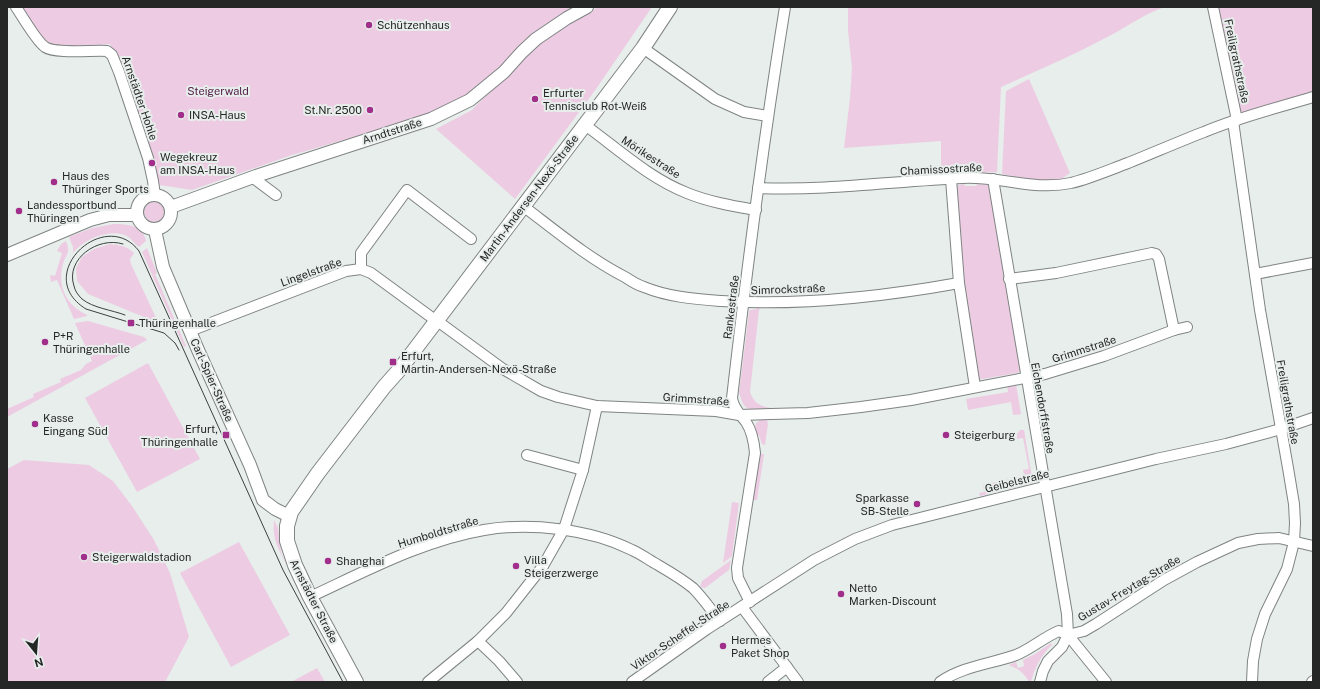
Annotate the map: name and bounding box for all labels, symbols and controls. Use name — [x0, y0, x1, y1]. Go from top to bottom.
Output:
street label: Freiligrathstraße — [1222, 18, 1252, 104]
place label: Schützenhaus — [377, 19, 450, 31]
marker: Schützenhaus — [364, 20, 374, 30]
street label: Arnstädter Hohle — [120, 54, 160, 142]
park label: Steigerwald — [187, 85, 249, 97]
place label: Erfurter Tennisclub Rot-Weiß — [543, 87, 647, 112]
marker: Erfurter Tennisclub Rot-Weiß — [530, 94, 540, 104]
place label: St.Nr. 2500 — [304, 104, 362, 116]
marker: St.Nr. 2500 — [365, 105, 375, 115]
place label: INSA-Haus — [189, 109, 246, 121]
marker: INSA-Haus — [176, 110, 186, 120]
street label: Arndtstraße — [361, 116, 423, 146]
street label: Martin-Andersen-Nexö-Straße — [477, 132, 581, 264]
street label: Mörikestraße — [619, 134, 683, 180]
place label: Wegekreuz am INSA-Haus — [160, 151, 235, 176]
marker: Wegekreuz am INSA-Haus — [147, 158, 157, 168]
street label: Chamissostraße — [900, 161, 982, 177]
place label: Haus des Thüringer Sports — [62, 170, 149, 195]
marker: Haus des Thüringer Sports — [49, 177, 59, 187]
place label: Landessportbund Thüringen — [27, 199, 117, 224]
marker: Landessportbund Thüringen — [14, 206, 24, 216]
street label: Lingelstraße — [279, 255, 343, 289]
street label: Rankestraße — [721, 274, 741, 340]
street label: Simrockstraße — [750, 282, 826, 296]
place label: Thüringenhalle — [139, 317, 216, 329]
marker: Thüringenhalle — [126, 318, 136, 328]
place label: P+R Thüringenhalle — [53, 330, 130, 355]
street label: Grimmstraße — [1050, 333, 1118, 365]
marker: P+R Thüringenhalle — [40, 337, 50, 347]
street label: Carl-Spier-Straße — [188, 337, 236, 423]
place label: Erfurt, Martin-Andersen-Nexö-Straße — [401, 350, 556, 375]
marker: Erfurt, Martin-Andersen-Nexö-Straße — [388, 357, 398, 367]
street label: Freiligrathstraße — [1275, 359, 1301, 445]
street label: Eichendorffstraße — [1029, 361, 1057, 455]
street label: Grimmstraße — [662, 391, 730, 407]
place label: Kasse Eingang Süd — [43, 412, 108, 437]
marker: Kasse Eingang Süd — [30, 419, 40, 429]
place label: Erfurt, Thüringenhalle — [141, 423, 218, 448]
place label: Steigerburg — [954, 429, 1016, 441]
marker: Erfurt, Thüringenhalle — [221, 430, 231, 440]
marker: Steigerburg — [941, 430, 951, 440]
street label: Geibelstraße — [984, 467, 1050, 495]
place label: Sparkasse SB-Stelle — [855, 492, 909, 517]
marker: Sparkasse SB-Stelle — [912, 499, 922, 509]
street label: Humboldtstraße — [396, 514, 480, 550]
place label: Steigerwaldstadion — [92, 551, 191, 563]
marker: Steigerwaldstadion — [79, 552, 89, 562]
street label: Gustav-Freytag-Straße — [1076, 553, 1182, 623]
place label: Villa Steigerzwerge — [524, 554, 598, 579]
place label: Shanghai — [336, 555, 384, 567]
marker: Shanghai — [323, 556, 333, 566]
street label: Arnstädter Straße — [288, 557, 340, 645]
marker: Villa Steigerzwerge — [511, 561, 521, 571]
place label: Netto Marken-Discount — [849, 582, 937, 607]
marker: Netto Marken-Discount — [836, 589, 846, 599]
street label: Viktor-Scheffel-Straße — [629, 598, 731, 672]
north arrow — [16, 633, 56, 673]
place label: Hermes Paket Shop — [731, 634, 790, 659]
marker: Hermes Paket Shop — [718, 641, 728, 651]
text: N — [33, 656, 45, 670]

